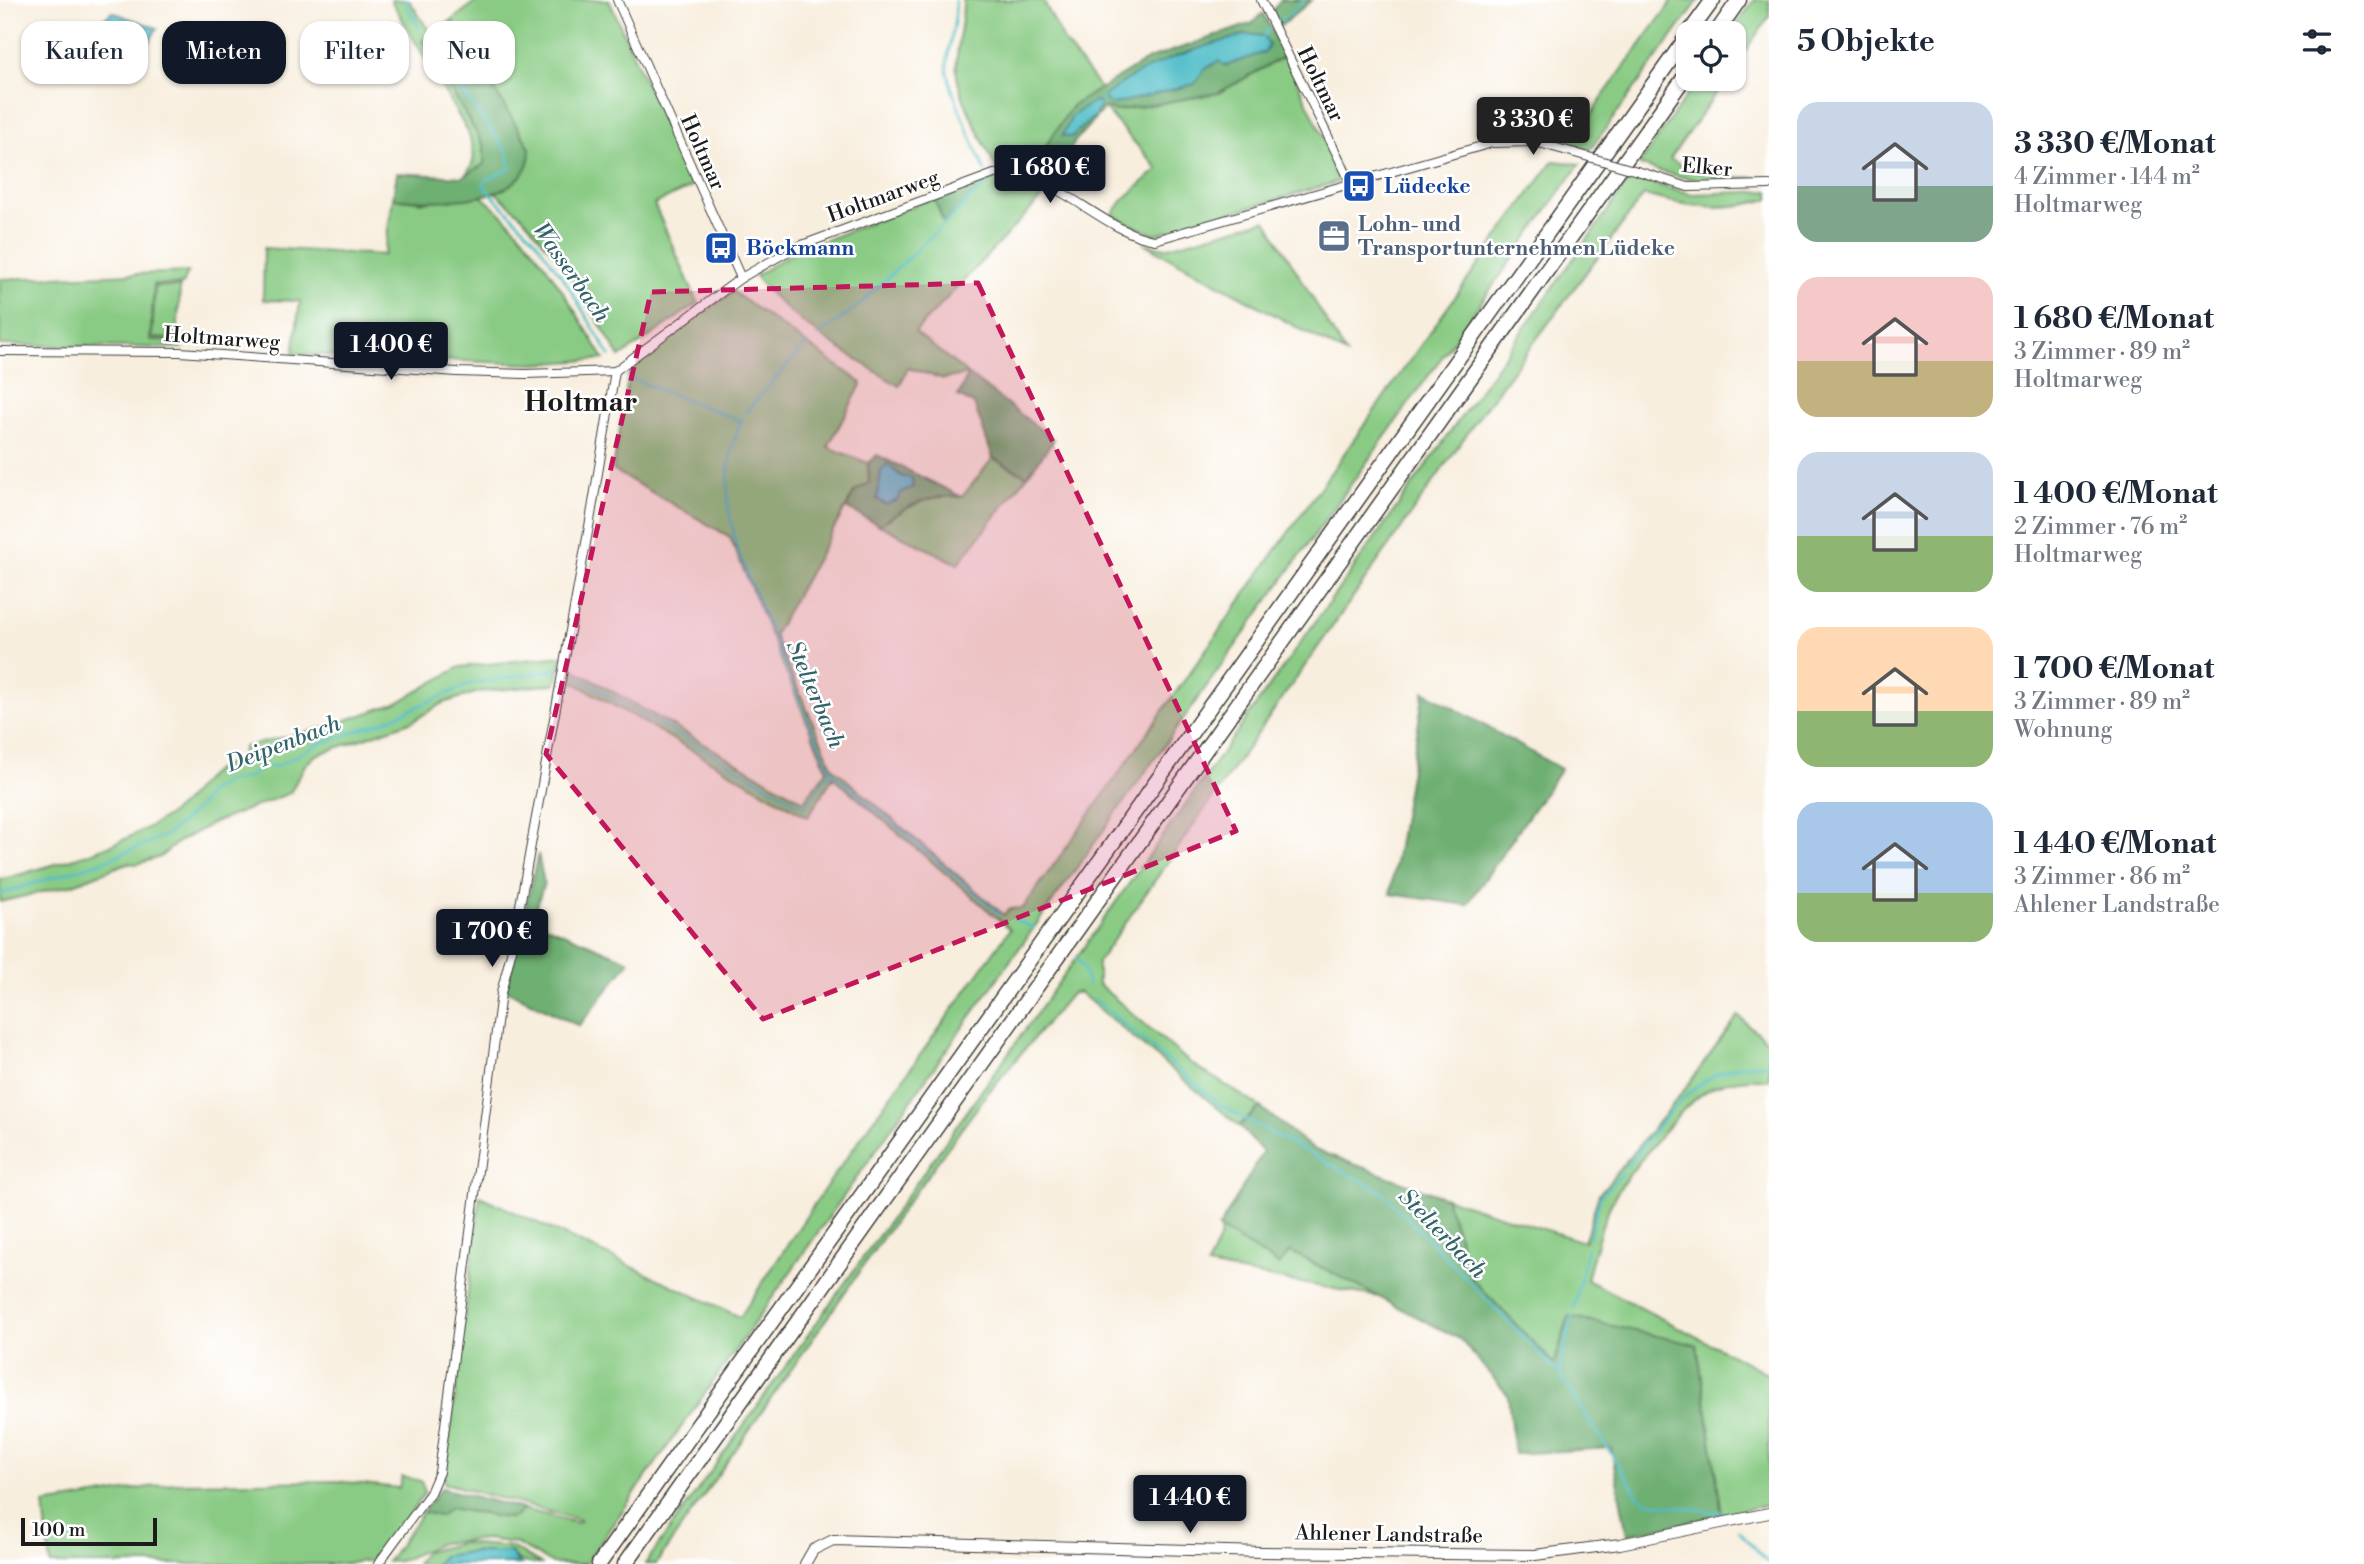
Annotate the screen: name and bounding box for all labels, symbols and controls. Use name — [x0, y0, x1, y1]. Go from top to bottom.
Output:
chip: Kaufen — [21, 21, 148, 84]
chip: Mieten — [162, 21, 286, 84]
chip: Filter — [300, 21, 409, 84]
chip: Neu — [423, 21, 515, 84]
map controls — [1676, 21, 1746, 91]
button: locate — [1676, 21, 1746, 91]
text: 5 Objekte — [1797, 23, 1935, 61]
icon: filters — [2298, 23, 2336, 61]
street label: Holtmar — [1291, 43, 1349, 126]
pin: 3 330 € — [1468, 97, 1598, 157]
text: 3 330 € — [1493, 106, 1573, 134]
street label: Holtmar — [674, 110, 730, 194]
text: 3 330 €/Monat — [2014, 125, 2216, 163]
icon: home — [1853, 130, 1937, 214]
pin: 1 680 € — [985, 146, 1115, 205]
street label: Elker — [1680, 153, 1734, 183]
text: 1 680 € — [1010, 154, 1090, 182]
text: 4 Zimmer · 144 m² — [2014, 163, 2200, 191]
street label: Holtmarweg — [824, 165, 943, 229]
bus stop icon: Lüdecke — [1340, 167, 1378, 205]
place label: Lüdecke — [1384, 174, 1471, 200]
text: Holtmarweg — [2014, 191, 2142, 219]
place label: Lohn- und Transportunternehmen Lüdeke — [1358, 212, 1675, 262]
water label: Wasserbach — [527, 217, 616, 328]
office icon: Lohn- und Transportunternehmen Lüdeke — [1315, 217, 1353, 255]
bus stop icon: Böckmann — [702, 229, 740, 267]
place label: Böckmann — [746, 236, 854, 262]
text: 1 680 €/Monat — [2014, 300, 2214, 338]
icon: home — [1853, 305, 1937, 389]
street label: Holtmarweg — [163, 322, 281, 356]
pin: 1 400 € — [326, 322, 456, 382]
text: 1 400 € — [350, 331, 432, 359]
text: 3 Zimmer · 89 m² — [2014, 338, 2190, 366]
text: Holtmarweg — [2014, 366, 2142, 394]
district label: Holtmar — [524, 385, 638, 420]
text: 1 400 €/Monat — [2014, 475, 2218, 513]
icon: home — [1853, 480, 1937, 564]
text: 2 Zimmer · 76 m² — [2014, 513, 2187, 541]
text: Holtmarweg — [2014, 541, 2142, 569]
water label: Stelterbach — [780, 636, 850, 753]
text: 1 700 €/Monat — [2014, 650, 2214, 688]
icon: home — [1853, 655, 1937, 739]
text: 3 Zimmer · 89 m² — [2014, 688, 2190, 716]
water label: Deipenbach — [221, 709, 345, 779]
text: Wohnung — [2014, 716, 2112, 744]
text: 1 440 €/Monat — [2014, 825, 2216, 863]
icon: home — [1853, 830, 1937, 914]
text: 3 Zimmer · 86 m² — [2014, 863, 2190, 891]
text: Ahlener Landstraße — [2014, 891, 2220, 919]
pin: 1 700 € — [427, 909, 557, 969]
text: 1 700 € — [452, 918, 532, 946]
water label: Stelterbach — [1392, 1183, 1492, 1285]
pin: 1 440 € — [1125, 1476, 1255, 1535]
text: 1 440 € — [1149, 1484, 1231, 1512]
scale bar — [21, 1515, 158, 1547]
text: 100 m — [32, 1518, 85, 1542]
street label: Ahlener Landstraße — [1294, 1520, 1483, 1550]

